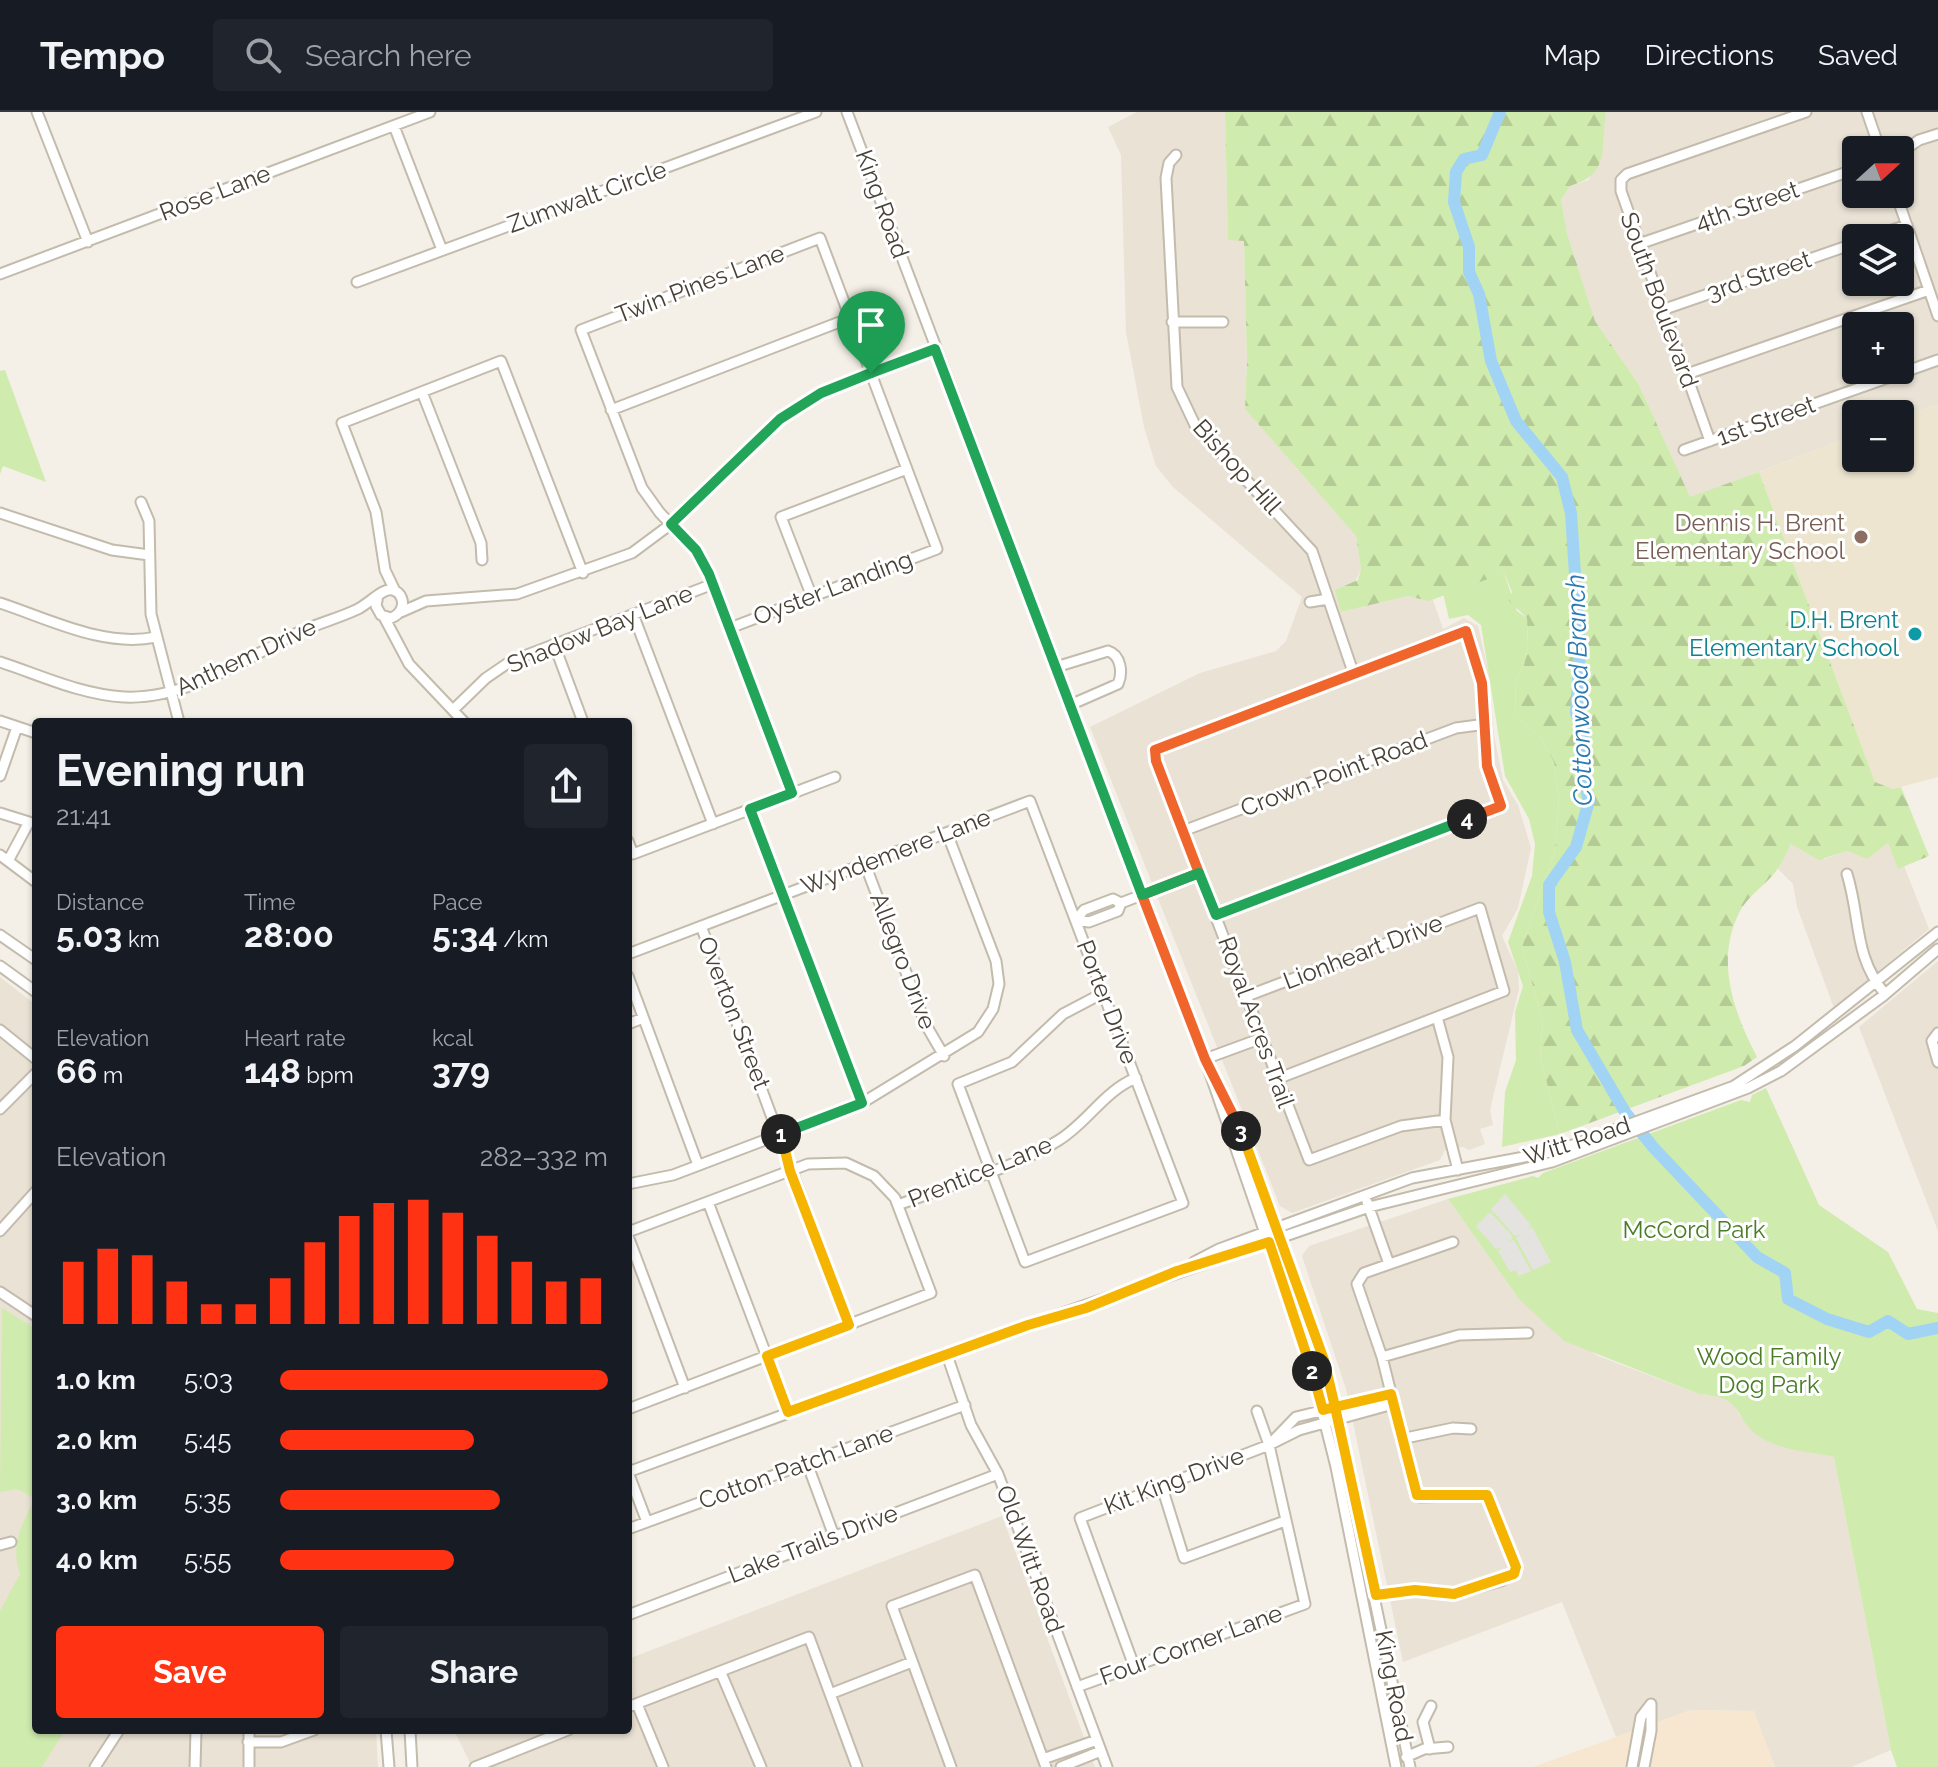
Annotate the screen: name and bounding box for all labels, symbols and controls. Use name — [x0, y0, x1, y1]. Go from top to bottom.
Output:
search box — [213, 19, 773, 91]
text: Tempo — [40, 33, 165, 78]
icon: search — [241, 33, 285, 77]
text: Search here — [305, 38, 472, 73]
text: Map — [1544, 39, 1601, 72]
text: Directions — [1645, 39, 1774, 72]
text: Saved — [1818, 39, 1898, 72]
north arrow — [1842, 136, 1914, 208]
map controls — [1842, 136, 1914, 472]
street label: King Road — [849, 146, 915, 262]
street label: Zumwalt Circle — [503, 154, 670, 239]
street label: Rose Lane — [155, 158, 274, 227]
street label: 4th Street — [1691, 174, 1803, 237]
street label: South Boulevard — [1614, 208, 1705, 392]
button: layers — [1842, 224, 1914, 296]
street label: Twin Pines Lane — [611, 238, 788, 329]
street label: 3rd Street — [1703, 244, 1815, 307]
pin — [837, 291, 905, 373]
icon: arrive — [849, 303, 893, 347]
button: + — [1842, 312, 1914, 384]
street label: 1st Street — [1713, 389, 1819, 452]
button: − — [1842, 400, 1914, 472]
street label: Bishop Hill — [1187, 413, 1288, 521]
place label: Dennis H. Brent Elementary School — [1635, 508, 1845, 565]
marker: Dennis H. Brent Elementary School — [1852, 528, 1870, 546]
street label: Oyster Landing — [749, 544, 917, 631]
water label: Cottonwood Branch — [1560, 573, 1598, 807]
street label: Shadow Bay Lane — [503, 578, 697, 679]
place label: D.H. Brent Elementary School — [1689, 605, 1899, 662]
street label: Anthem Drive — [171, 611, 321, 702]
marker: D.H. Brent Elementary School — [1906, 625, 1924, 643]
street label: Crown Point Road — [1236, 725, 1431, 823]
button: share — [524, 744, 608, 828]
text: Evening run — [56, 745, 305, 796]
pin: 4 — [1447, 799, 1487, 839]
text: 21:41 — [56, 801, 111, 831]
street label: Wyndemere Lane — [797, 802, 995, 901]
text: 4 — [1461, 806, 1473, 832]
street label: Allegro Drive — [864, 888, 943, 1033]
text: Distance — [56, 889, 144, 915]
text: Time — [244, 889, 295, 915]
text: Pace — [432, 889, 482, 915]
street label: Lionheart Drive — [1279, 908, 1447, 995]
text: 5.03 — [56, 915, 122, 955]
text: 28:00 — [244, 915, 334, 955]
text: 5:34 — [432, 915, 498, 955]
text: km — [122, 926, 160, 952]
text: /km — [498, 926, 548, 952]
street label: Overton Street — [692, 932, 777, 1093]
street label: Royal Acres Trail — [1212, 932, 1301, 1112]
street label: Porter Drive — [1071, 936, 1144, 1068]
text: Elevation — [56, 1025, 149, 1051]
text: Heart rate — [244, 1025, 345, 1051]
text: kcal — [432, 1025, 473, 1051]
text: 66 — [56, 1051, 97, 1091]
text: 148 — [244, 1051, 301, 1091]
text: 379 — [432, 1051, 490, 1091]
text: m — [97, 1062, 123, 1088]
text: bpm — [301, 1062, 354, 1088]
street label: Witt Road — [1520, 1110, 1634, 1171]
pin: 3 — [1221, 1111, 1261, 1151]
pin: 1 — [761, 1114, 801, 1154]
text: 3 — [1235, 1118, 1247, 1144]
text: 1 — [776, 1121, 786, 1147]
street label: Prentice Lane — [904, 1130, 1056, 1214]
text: Elevation — [56, 1142, 166, 1172]
text: 282–332 m — [480, 1142, 608, 1172]
park label: McCord Park — [1623, 1215, 1766, 1244]
park label: Wood Family Dog Park — [1696, 1342, 1842, 1399]
pin: 2 — [1292, 1351, 1332, 1391]
text: 2 — [1306, 1358, 1318, 1384]
text: 1.0 km — [56, 1365, 136, 1395]
text: 5:03 — [184, 1365, 233, 1395]
street label: Cotton Patch Lane — [695, 1418, 897, 1515]
text: 2.0 km — [56, 1425, 137, 1455]
text: 5:45 — [184, 1425, 231, 1455]
street label: Kit King Drive — [1100, 1441, 1248, 1521]
street label: Old Witt Road — [990, 1481, 1071, 1637]
text: 3.0 km — [56, 1485, 137, 1515]
text: 5:35 — [184, 1485, 231, 1515]
street label: Lake Trails Drive — [724, 1498, 902, 1589]
text: 4.0 km — [56, 1545, 138, 1575]
text: 5:55 — [184, 1545, 231, 1575]
street label: Four Corner Lane — [1096, 1598, 1286, 1691]
button: Save — [56, 1626, 324, 1718]
button: Share — [340, 1626, 608, 1718]
street label: King Road — [1369, 1628, 1420, 1744]

